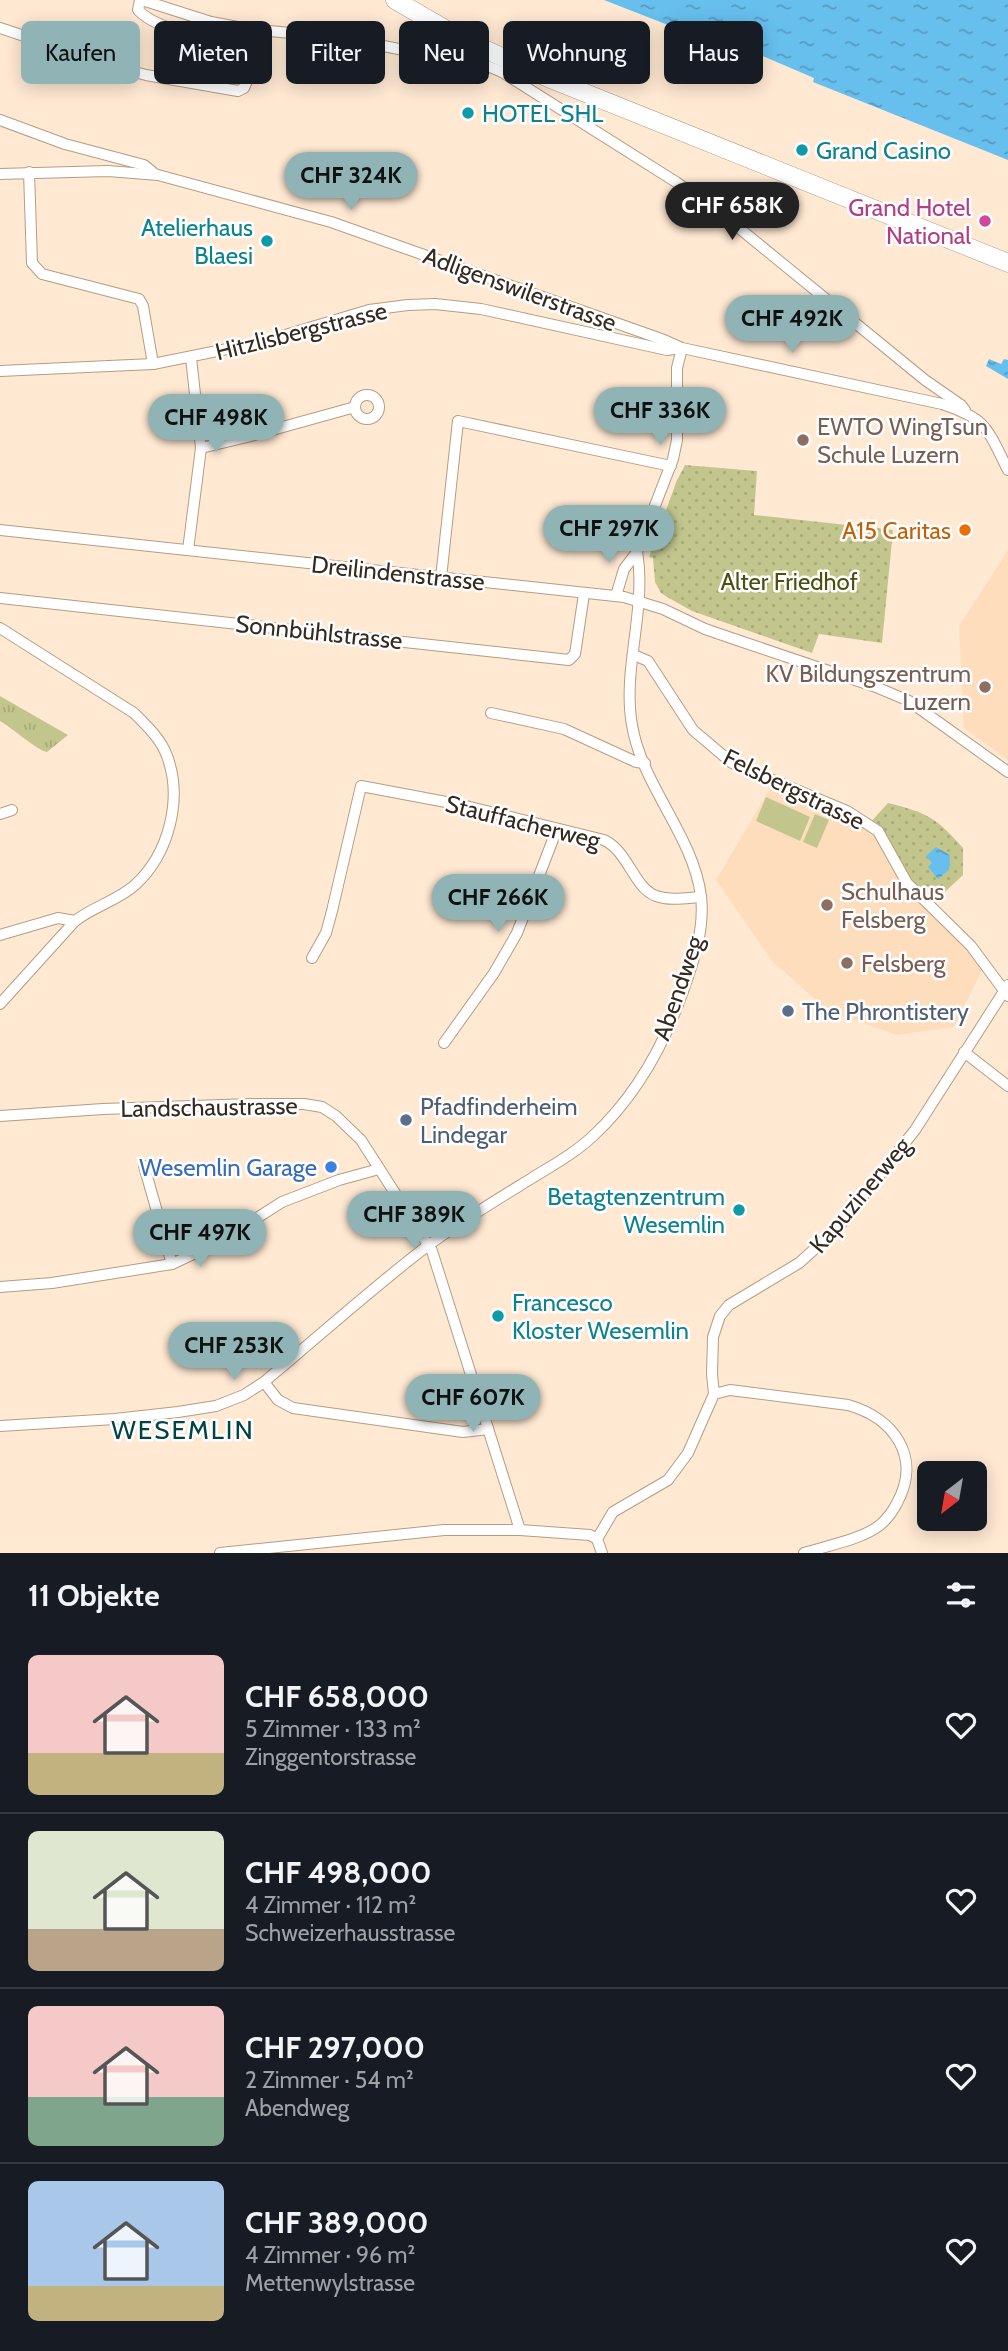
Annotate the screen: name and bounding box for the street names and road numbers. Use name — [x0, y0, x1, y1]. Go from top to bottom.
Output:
street label: Adligenswilerstrasse — [420, 241, 620, 337]
street label: Hitzlisbergstrasse — [212, 296, 390, 366]
street label: Dreilindenstrasse — [310, 549, 486, 597]
street label: Sonnbühlstrasse — [234, 609, 404, 655]
street label: Felsbergstrasse — [719, 742, 869, 836]
street label: Stauffacherweg — [443, 789, 604, 855]
street label: Abendweg — [647, 931, 710, 1044]
street label: Landschaustrasse — [120, 1091, 298, 1123]
street label: Kapuzinerweg — [803, 1130, 917, 1259]

